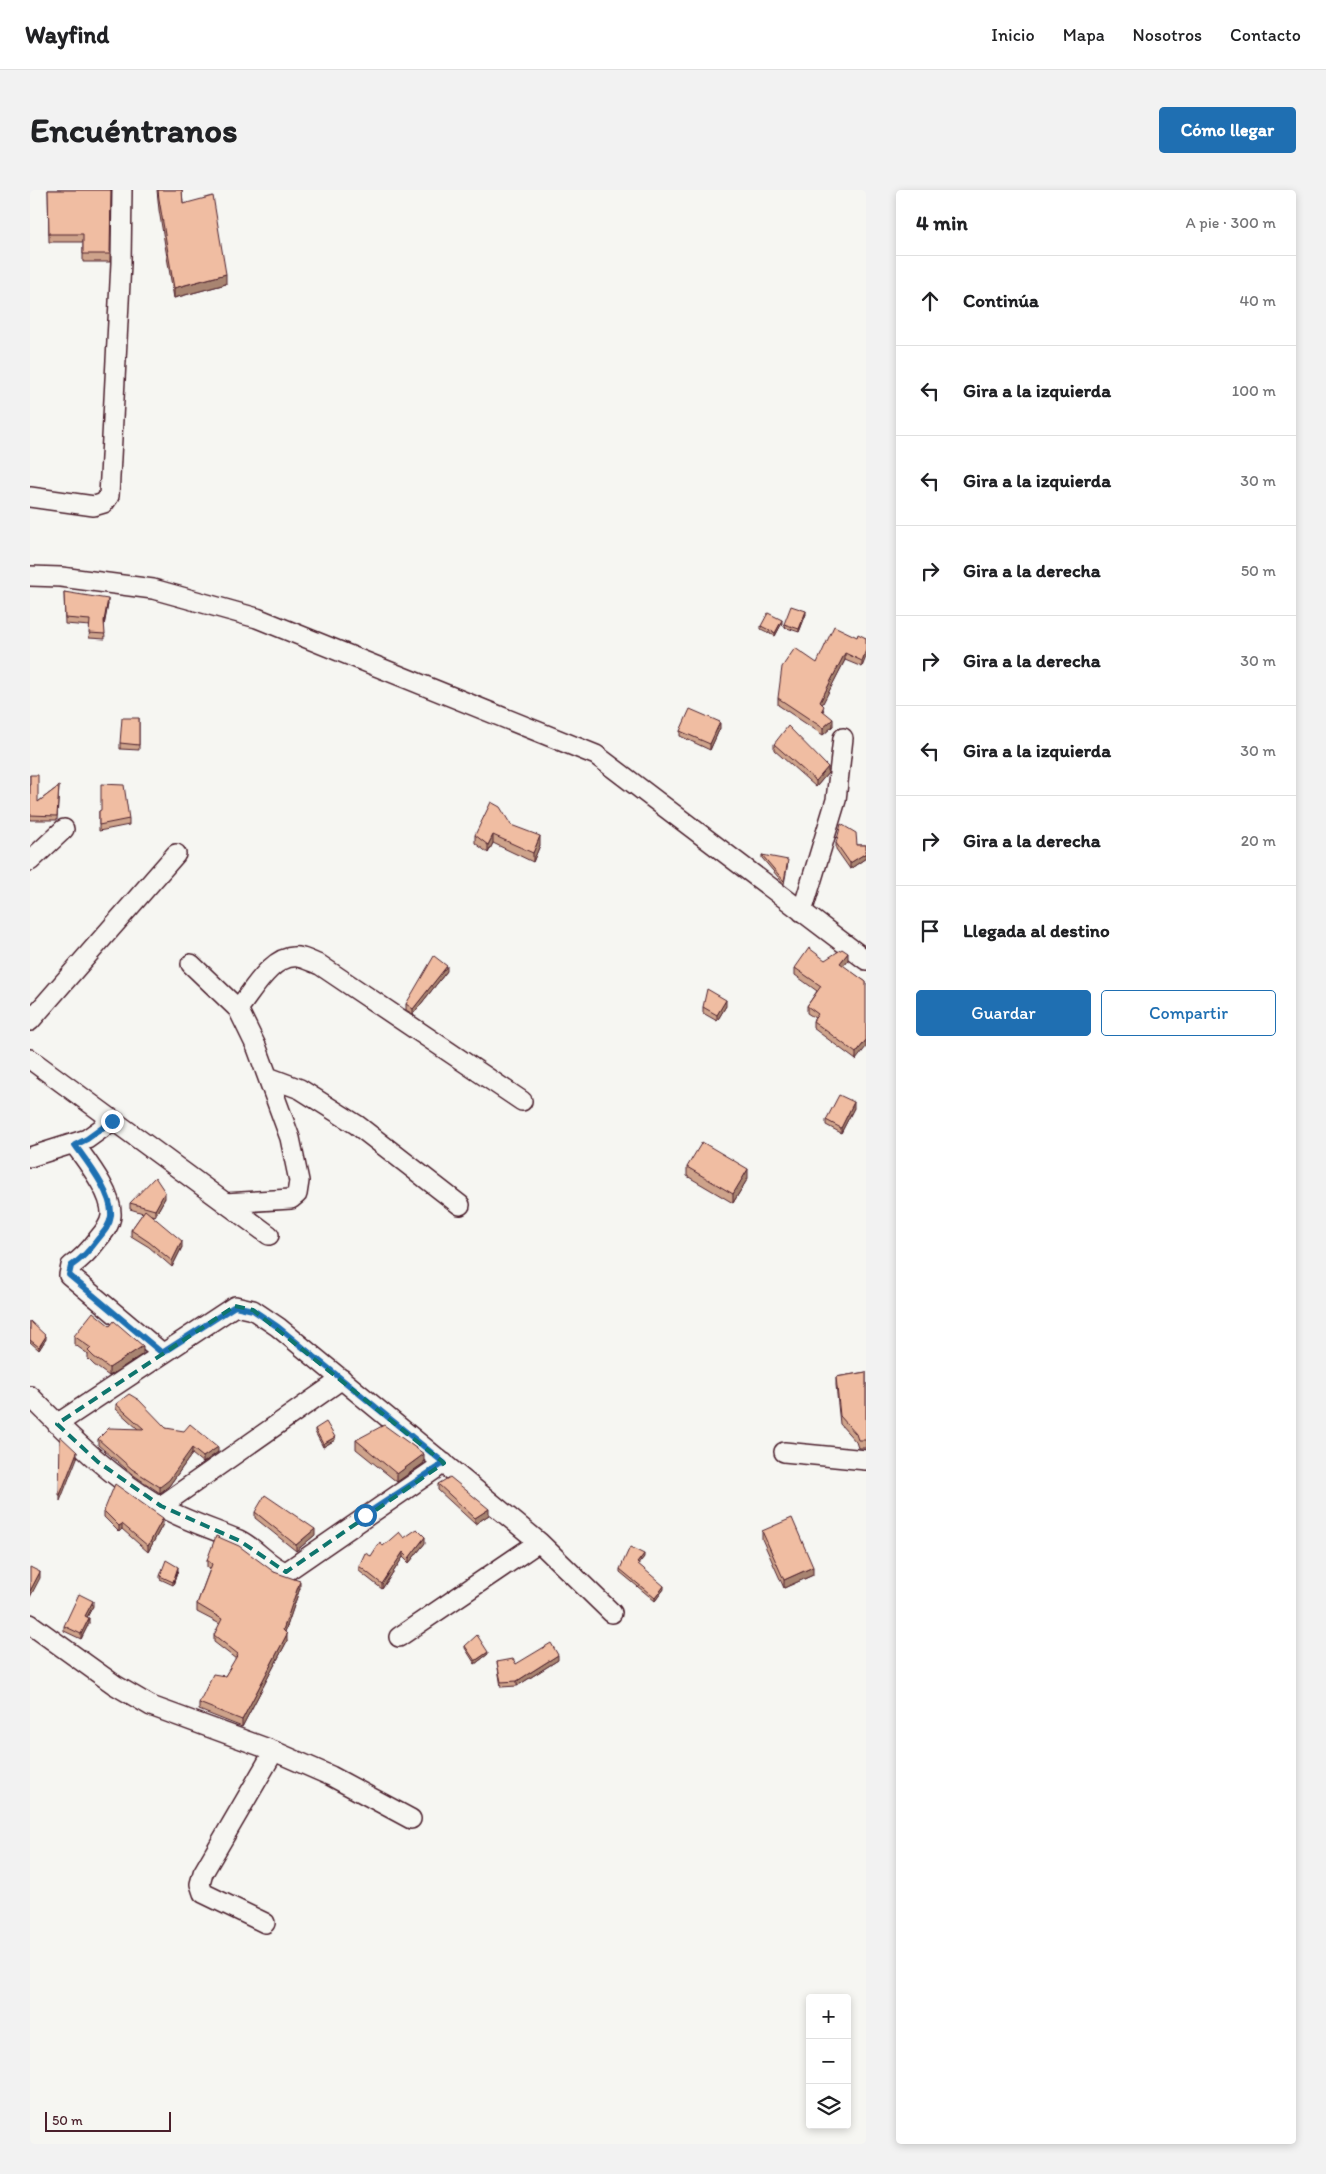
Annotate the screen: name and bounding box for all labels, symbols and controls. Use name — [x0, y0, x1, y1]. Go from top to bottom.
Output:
text: Wayfind — [25, 20, 109, 49]
text: Inicio — [991, 24, 1035, 46]
text: Mapa — [1063, 24, 1105, 46]
text: Nosotros — [1133, 24, 1202, 46]
text: Contacto — [1230, 24, 1301, 46]
button: Cómo llegar — [1159, 107, 1296, 153]
text: Encuéntranos — [30, 109, 238, 151]
text: 4 min — [916, 210, 968, 235]
text: A pie · 300 m — [1185, 213, 1276, 232]
icon: ahead — [916, 287, 944, 315]
text: Continúa — [963, 289, 1039, 312]
text: 40 m — [1239, 291, 1276, 310]
icon: left — [916, 377, 944, 405]
text: Gira a la izquierda — [963, 379, 1111, 402]
text: 100 m — [1232, 381, 1276, 400]
icon: left — [916, 467, 944, 495]
text: Gira a la izquierda — [963, 469, 1111, 492]
text: 30 m — [1240, 471, 1276, 490]
icon: right — [916, 557, 944, 585]
text: Gira a la derecha — [963, 559, 1101, 582]
text: 50 m — [1241, 561, 1276, 580]
icon: right — [916, 647, 944, 675]
text: Gira a la derecha — [963, 649, 1101, 672]
text: 30 m — [1240, 651, 1276, 670]
icon: left — [916, 737, 944, 765]
text: Gira a la izquierda — [963, 739, 1111, 762]
text: 30 m — [1240, 741, 1276, 760]
icon: right — [916, 827, 944, 855]
text: Gira a la derecha — [963, 829, 1101, 852]
text: 20 m — [1241, 831, 1276, 850]
icon: arrive — [916, 917, 944, 945]
text: Llegada al destino — [963, 919, 1110, 942]
button: Guardar — [916, 990, 1091, 1036]
button: Compartir — [1101, 990, 1276, 1036]
route end — [101, 1110, 124, 1133]
route start — [354, 1504, 377, 1527]
map controls — [806, 1994, 851, 2129]
button: + — [806, 1994, 851, 2039]
button: − — [806, 2039, 851, 2084]
button: layers — [806, 2084, 851, 2129]
scale bar — [45, 2109, 171, 2132]
text: 50 m — [52, 2112, 83, 2129]

